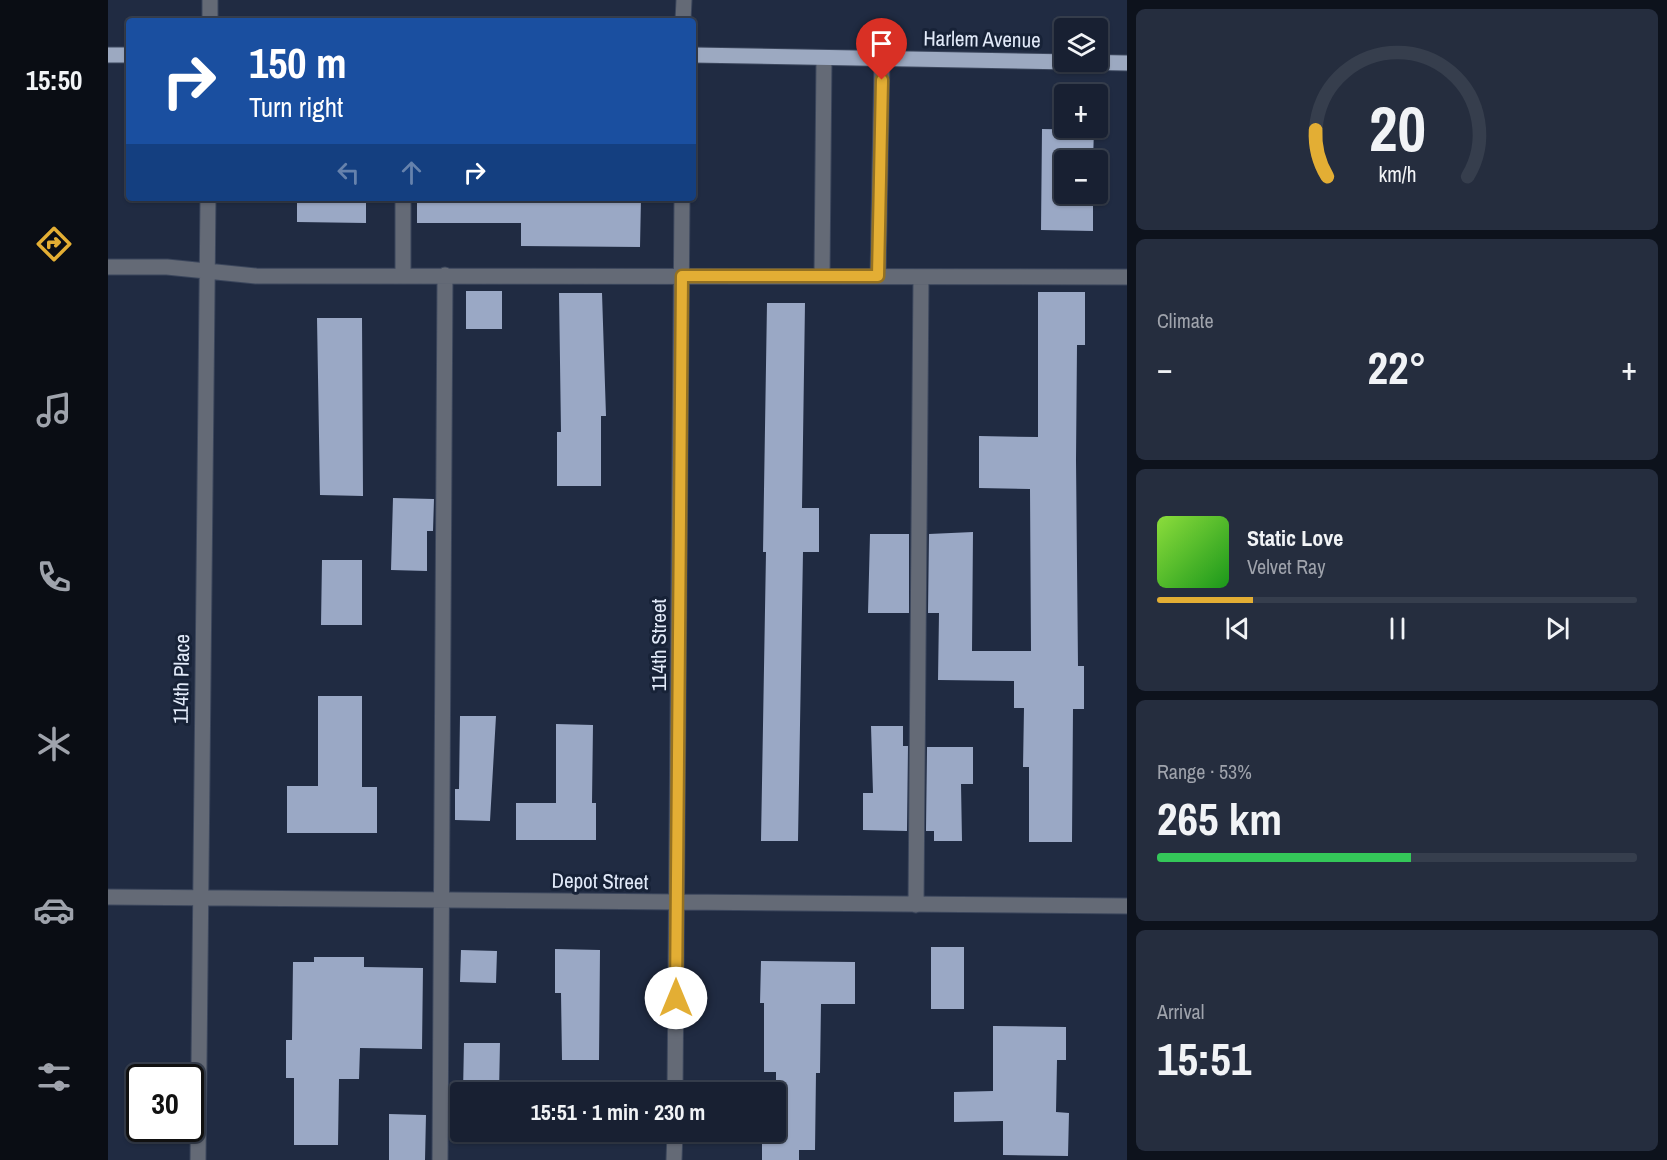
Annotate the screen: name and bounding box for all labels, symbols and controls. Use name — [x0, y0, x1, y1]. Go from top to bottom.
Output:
pin — [856, 18, 907, 80]
map controls — [1054, 18, 1108, 204]
button: layers — [1054, 18, 1108, 72]
street label: Harlem Avenue — [923, 23, 1041, 55]
icon: arrive — [865, 27, 898, 60]
text: 150 m — [249, 35, 347, 91]
icon: right — [150, 42, 228, 120]
text: 15:50 — [26, 62, 82, 98]
button: + — [1054, 84, 1108, 138]
text: 20 — [1369, 86, 1425, 170]
text: Turn right — [249, 89, 343, 125]
button: − — [1054, 150, 1108, 204]
icon: left — [332, 156, 365, 189]
icon: ahead — [395, 156, 428, 189]
icon: right — [458, 156, 491, 189]
text: km/h — [1378, 160, 1416, 189]
icon: directions — [33, 223, 75, 265]
text: Climate — [1157, 307, 1214, 334]
text: 22° — [1367, 337, 1427, 398]
text: − — [1157, 346, 1173, 390]
text: + — [1621, 346, 1637, 390]
icon: music — [33, 389, 75, 431]
text: Static Love — [1247, 523, 1343, 553]
text: Velvet Ray — [1247, 553, 1325, 580]
icon: phone — [33, 556, 75, 598]
street label: 114th Street — [644, 599, 673, 691]
icon: previous — [1221, 612, 1254, 645]
icon: pause — [1381, 612, 1414, 645]
icon: next — [1541, 612, 1574, 645]
street label: 114th Place — [166, 634, 196, 724]
icon: climate — [33, 723, 75, 765]
text: Range · 53% — [1157, 758, 1252, 785]
text: 265 km — [1157, 788, 1282, 849]
street label: Depot Street — [551, 866, 649, 896]
icon: car — [33, 889, 75, 931]
position arrow — [644, 966, 708, 1030]
text: Arrival — [1157, 998, 1204, 1025]
text: 15:51 — [1157, 1028, 1251, 1089]
icon: filters — [33, 1056, 75, 1098]
speed limit sign: 30 — [126, 1064, 204, 1142]
text: 15:51 · 1 min · 230 m — [531, 1097, 705, 1127]

